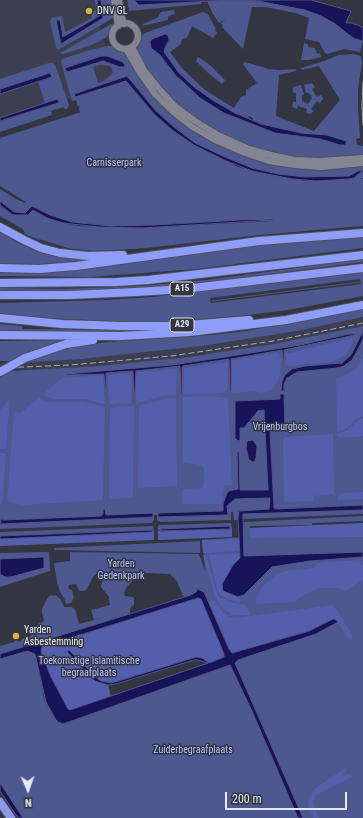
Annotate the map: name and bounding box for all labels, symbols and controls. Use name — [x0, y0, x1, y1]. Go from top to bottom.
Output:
place label: DNV GL — [97, 5, 127, 17]
marker: DNV GL — [84, 6, 94, 16]
park label: Carnisserpark — [87, 157, 141, 169]
road number: A15 — [170, 282, 194, 296]
road number: A29 — [170, 318, 194, 332]
park label: Vrijenburgbos — [253, 421, 307, 433]
park label: Yarden Gedenkpark — [98, 558, 144, 582]
place label: Yarden Asbestemming — [24, 624, 83, 648]
marker: Yarden Asbestemming — [11, 631, 21, 641]
park label: Toekomstige Islamitische begraafplaats — [38, 655, 140, 678]
park label: Zuiderbegraafplaats — [153, 744, 233, 756]
north arrow — [8, 770, 48, 810]
scale bar — [227, 784, 349, 810]
text: 200 m — [232, 792, 262, 806]
text: N — [25, 796, 32, 809]

